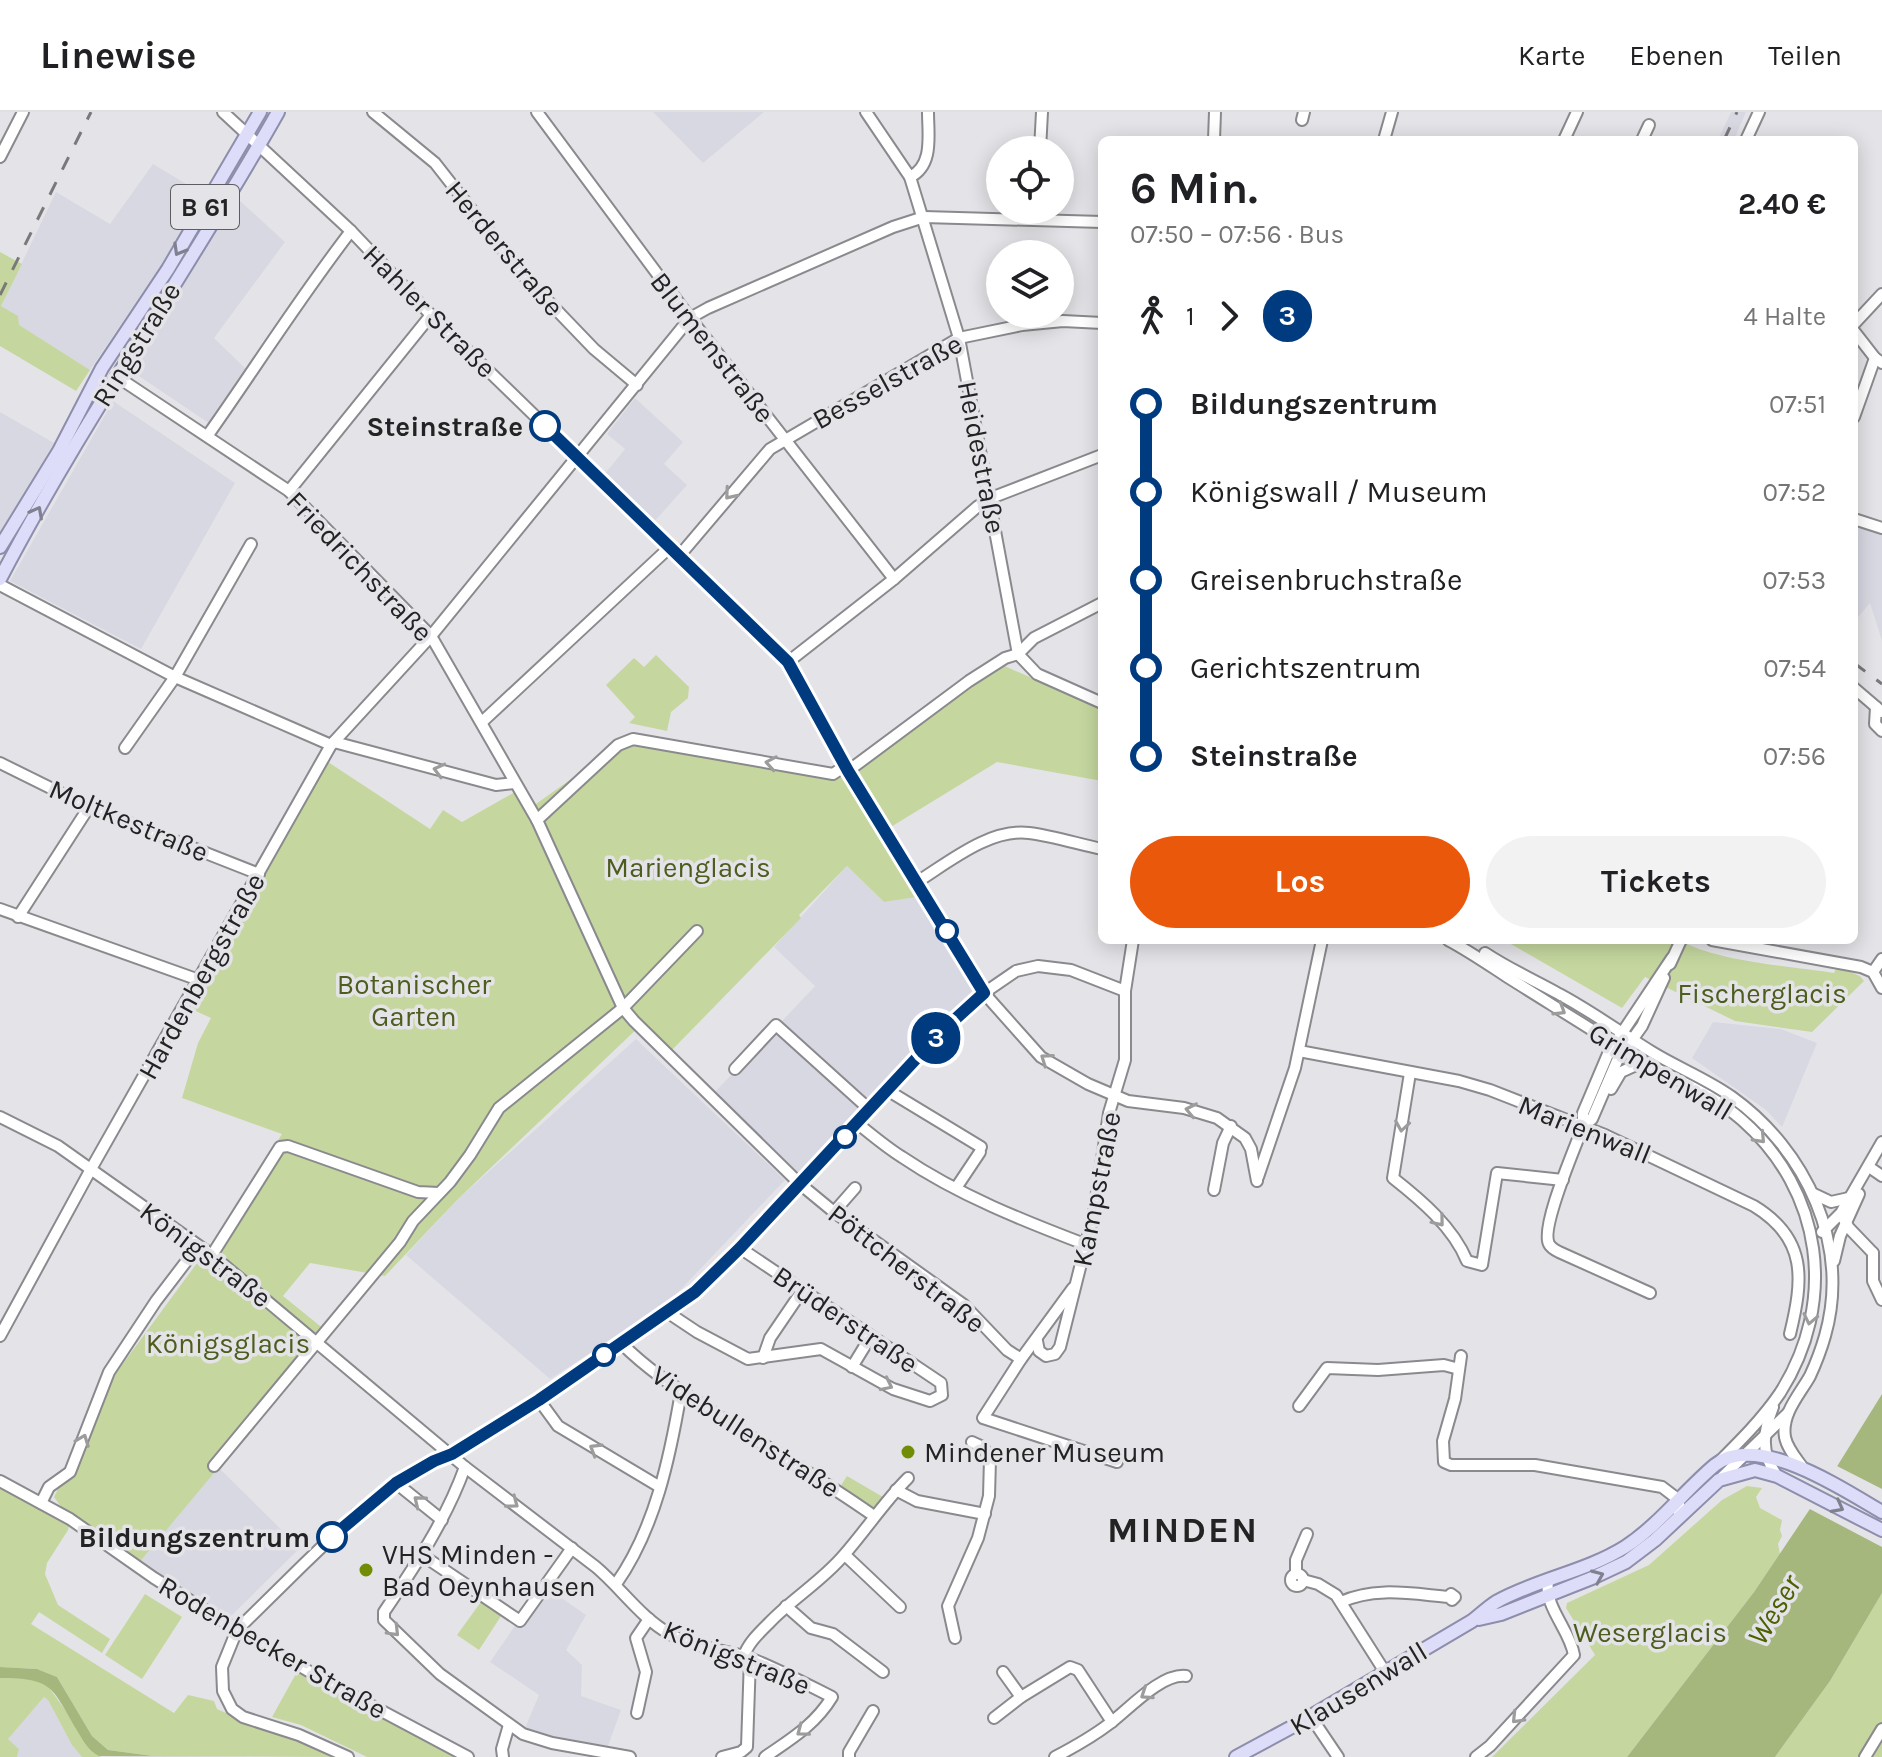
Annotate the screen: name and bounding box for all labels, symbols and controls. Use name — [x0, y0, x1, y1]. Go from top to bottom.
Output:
text: Linewise — [40, 33, 197, 78]
text: Karte — [1518, 39, 1585, 72]
text: Ebenen — [1629, 39, 1724, 72]
text: Teilen — [1768, 39, 1842, 72]
map controls — [986, 136, 1074, 328]
button: locate — [986, 136, 1074, 224]
text: 6 Min. — [1130, 163, 1258, 214]
street label: Herderstraße — [438, 174, 571, 323]
road number: B 61 — [171, 185, 239, 229]
text: 2.40 € — [1738, 186, 1826, 222]
text: 07:50 – 07:56 · Bus — [1130, 219, 1344, 250]
street label: Hahler Straße — [356, 238, 503, 385]
button: layers — [986, 240, 1074, 328]
one-way arrow — [173, 241, 189, 256]
street label: Blumenstraße — [644, 265, 782, 429]
street label: Ringstraße — [85, 276, 188, 413]
icon: walk — [1130, 294, 1174, 338]
icon: forward — [1207, 294, 1251, 338]
text: 3 — [1279, 299, 1296, 332]
text: 1 — [1186, 301, 1195, 332]
text: 4 Halte — [1743, 301, 1826, 332]
street label: Besselstraße — [807, 327, 968, 436]
street label: Heidestraße — [951, 378, 1012, 536]
text: Bildungszentrum — [1190, 386, 1438, 422]
text: 07:51 — [1769, 389, 1826, 420]
place label: Steinstraße — [366, 410, 523, 443]
marker: Steinstraße — [530, 411, 560, 441]
text: Königswall / Museum — [1190, 474, 1488, 510]
text: 07:52 — [1763, 477, 1826, 508]
street label: Friedrichstraße — [280, 484, 440, 648]
one-way arrow — [725, 485, 740, 500]
one-way arrow — [27, 506, 43, 520]
text: Greisenbruchstraße — [1190, 562, 1462, 598]
text: 07:53 — [1762, 565, 1826, 596]
text: Gerichtszentrum — [1190, 650, 1421, 686]
text: 07:54 — [1763, 653, 1826, 684]
text: Steinstraße — [1190, 738, 1358, 774]
text: 07:56 — [1763, 741, 1826, 772]
one-way arrow — [764, 756, 777, 773]
one-way arrow — [432, 762, 446, 779]
street label: Moltkestraße — [44, 772, 213, 869]
button: Los — [1130, 836, 1470, 928]
button: Tickets — [1486, 836, 1826, 928]
park label: Marienglacis — [605, 851, 771, 884]
street label: Hardenbergstraße — [131, 867, 272, 1085]
unlabelled marker — [936, 920, 958, 942]
park label: Botanischer Garten — [337, 968, 492, 1033]
park label: Fischerglacis — [1677, 977, 1847, 1010]
one-way arrow — [1551, 1000, 1566, 1015]
line badge: 3 — [910, 1012, 962, 1064]
street label: Grimpenwall — [1583, 1016, 1739, 1127]
text: 3 — [927, 1021, 945, 1054]
one-way arrow — [1041, 1054, 1055, 1069]
street label: Marienwall — [1514, 1088, 1656, 1171]
one-way arrow — [1184, 1103, 1198, 1120]
street label: Kampstraße — [1065, 1109, 1128, 1269]
one-way arrow — [1395, 1119, 1412, 1132]
unlabelled marker — [834, 1126, 856, 1148]
one-way arrow — [1750, 1129, 1765, 1143]
street label: Königstraße — [134, 1194, 278, 1314]
street label: Pöttcherstraße — [822, 1197, 992, 1340]
one-way arrow — [1430, 1212, 1444, 1227]
street label: Brüderstraße — [767, 1259, 925, 1380]
one-way arrow — [1802, 1312, 1819, 1326]
park label: Königsglacis — [146, 1327, 310, 1360]
unlabelled marker — [593, 1344, 615, 1366]
street label: Videbullenstraße — [645, 1358, 846, 1505]
one-way arrow — [878, 1375, 893, 1391]
one-way arrow — [73, 1434, 90, 1448]
place label: Mindener Museum — [924, 1436, 1165, 1469]
one-way arrow — [589, 1443, 604, 1459]
marker: Mindener Museum — [899, 1443, 917, 1461]
one-way arrow — [504, 1494, 519, 1508]
one-way arrow — [414, 1496, 428, 1511]
one-way arrow — [1829, 1497, 1844, 1513]
district label: MINDEN — [1107, 1509, 1259, 1551]
place label: Bildungszentrum — [79, 1521, 310, 1554]
marker: Bildungszentrum — [317, 1522, 347, 1552]
place label: VHS Minden - Bad Oeynhausen — [382, 1538, 596, 1603]
marker: VHS Minden - Bad Oeynhausen — [357, 1561, 375, 1579]
water label: Weser — [1739, 1567, 1810, 1652]
street label: Rodenbecker Straße — [153, 1569, 392, 1726]
one-way arrow — [1590, 1569, 1604, 1585]
street label: Königstraße — [658, 1613, 815, 1702]
park label: Weserglacis — [1573, 1616, 1727, 1649]
one-way arrow — [385, 1622, 400, 1636]
street label: Klausenwall — [1284, 1634, 1433, 1742]
one-way arrow — [1141, 1684, 1155, 1699]
one-way arrow — [1512, 1708, 1526, 1723]
one-way arrow — [796, 1721, 811, 1735]

